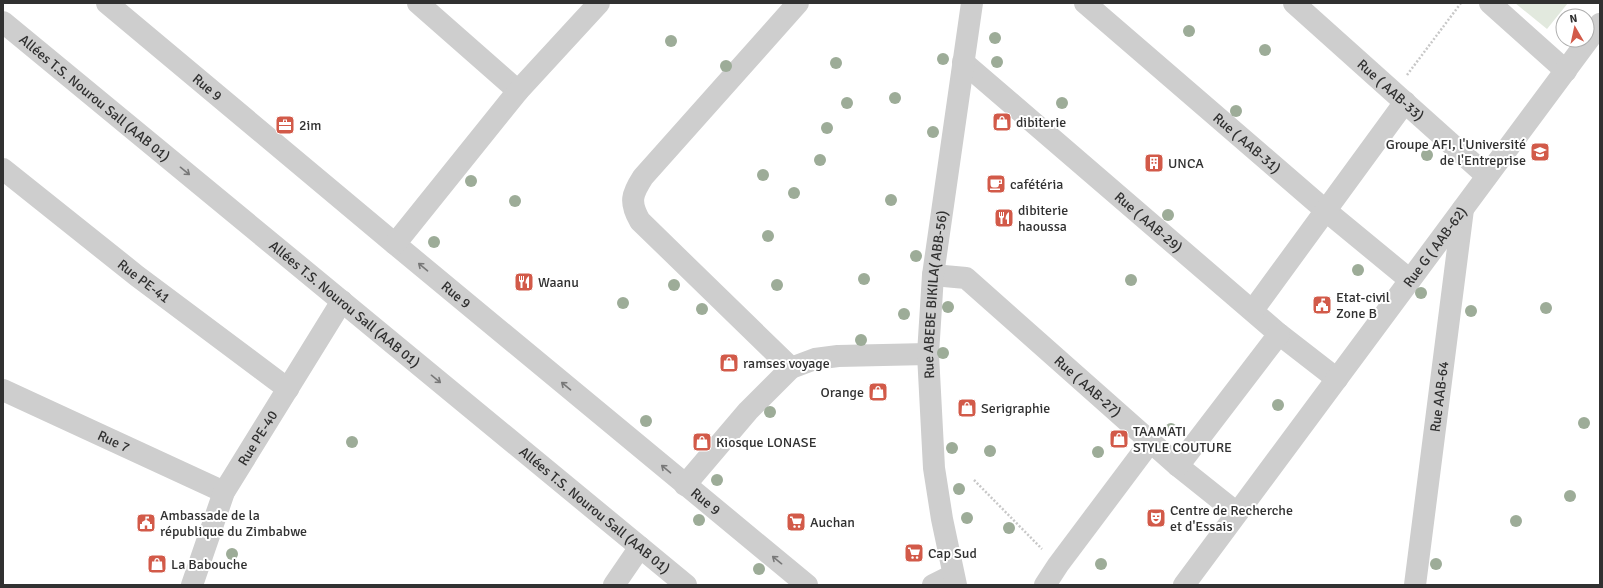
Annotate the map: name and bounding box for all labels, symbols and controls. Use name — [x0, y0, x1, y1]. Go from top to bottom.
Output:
north arrow — [1555, 8, 1595, 48]
text: N — [1569, 12, 1578, 26]
street label: Allées T.S. Nourou Sall (AAB 01) — [16, 31, 174, 165]
street label: Rue ( AAB-33) — [1354, 55, 1428, 124]
street label: Rue 9 — [189, 70, 226, 104]
street label: Rue ( AAB-31) — [1210, 109, 1284, 177]
shop icon: dibiterie — [991, 111, 1013, 133]
office icon: 2im — [274, 114, 296, 136]
place label: dibiterie — [1016, 114, 1066, 131]
place label: 2im — [299, 117, 322, 134]
place label: Groupe AFI, l'Université de l'Entreprise — [1386, 136, 1526, 169]
school or university icon: Groupe AFI, l'Université de l'Entreprise — [1529, 141, 1551, 163]
building icon: UNCA — [1143, 152, 1165, 174]
place label: UNCA — [1168, 155, 1204, 172]
one-way arrow — [179, 167, 190, 176]
cafe icon: cafétéria — [985, 173, 1007, 195]
place label: cafétéria — [1010, 176, 1063, 193]
street label: Rue ( AAB-29) — [1111, 188, 1186, 256]
place label: dibiterie haoussa — [1018, 202, 1068, 235]
street label: Rue G ( AAB-62) — [1399, 203, 1470, 290]
restaurant icon: dibiterie haoussa — [993, 207, 1015, 229]
street label: Rue ABEBE BIKILA( ABB-56) — [919, 209, 951, 379]
street label: Allées T.S. Nourou Sall (AAB 01) — [266, 237, 424, 371]
street label: Rue PE-41 — [114, 255, 174, 306]
one-way arrow — [417, 263, 428, 272]
restaurant icon: Waanu — [513, 271, 535, 293]
place label: Waanu — [538, 274, 579, 291]
street label: Rue 9 — [438, 277, 475, 312]
place label: Etat-civil Zone B — [1336, 289, 1390, 322]
public building icon: Etat-civil Zone B — [1311, 294, 1333, 316]
shop icon: ramses voyage — [718, 352, 740, 374]
street label: Rue ( AAB-27) — [1051, 352, 1125, 420]
place label: ramses voyage — [743, 355, 830, 372]
street label: Rue AAB-64 — [1426, 360, 1452, 433]
one-way arrow — [431, 374, 442, 383]
one-way arrow — [560, 381, 571, 390]
shop icon: Orange — [867, 381, 889, 403]
place label: Orange — [821, 384, 864, 401]
shop icon: Serigraphie — [956, 397, 978, 419]
place label: Serigraphie — [981, 400, 1050, 417]
street label: Rue PE-40 — [234, 407, 281, 469]
place label: TAAMATI STYLE COUTURE — [1133, 423, 1232, 456]
street label: Rue 7 — [95, 426, 132, 456]
shop icon: TAAMATI STYLE COUTURE — [1108, 428, 1130, 450]
shop icon: Kiosque LONASE — [691, 431, 713, 453]
place label: Kiosque LONASE — [716, 434, 817, 451]
street label: Allées T.S. Nourou Sall (AAB 01) — [516, 443, 674, 577]
one-way arrow — [661, 464, 671, 473]
street label: Rue 9 — [688, 484, 724, 518]
place label: Centre de Recherche et d'Essais — [1170, 502, 1293, 535]
place label: Ambassade de la république du Zimbabwe — [160, 507, 307, 540]
theatre icon: Centre de Recherche et d'Essais — [1145, 507, 1167, 529]
supermarket icon: Auchan — [785, 511, 807, 533]
public building icon: Ambassade de la république du Zimbabwe — [135, 512, 157, 534]
place label: Auchan — [810, 514, 855, 531]
supermarket icon: Cap Sud — [903, 542, 925, 564]
place label: Cap Sud — [928, 545, 977, 562]
shop icon: La Babouche — [146, 553, 168, 575]
place label: La Babouche — [171, 556, 247, 573]
one-way arrow — [772, 556, 783, 565]

